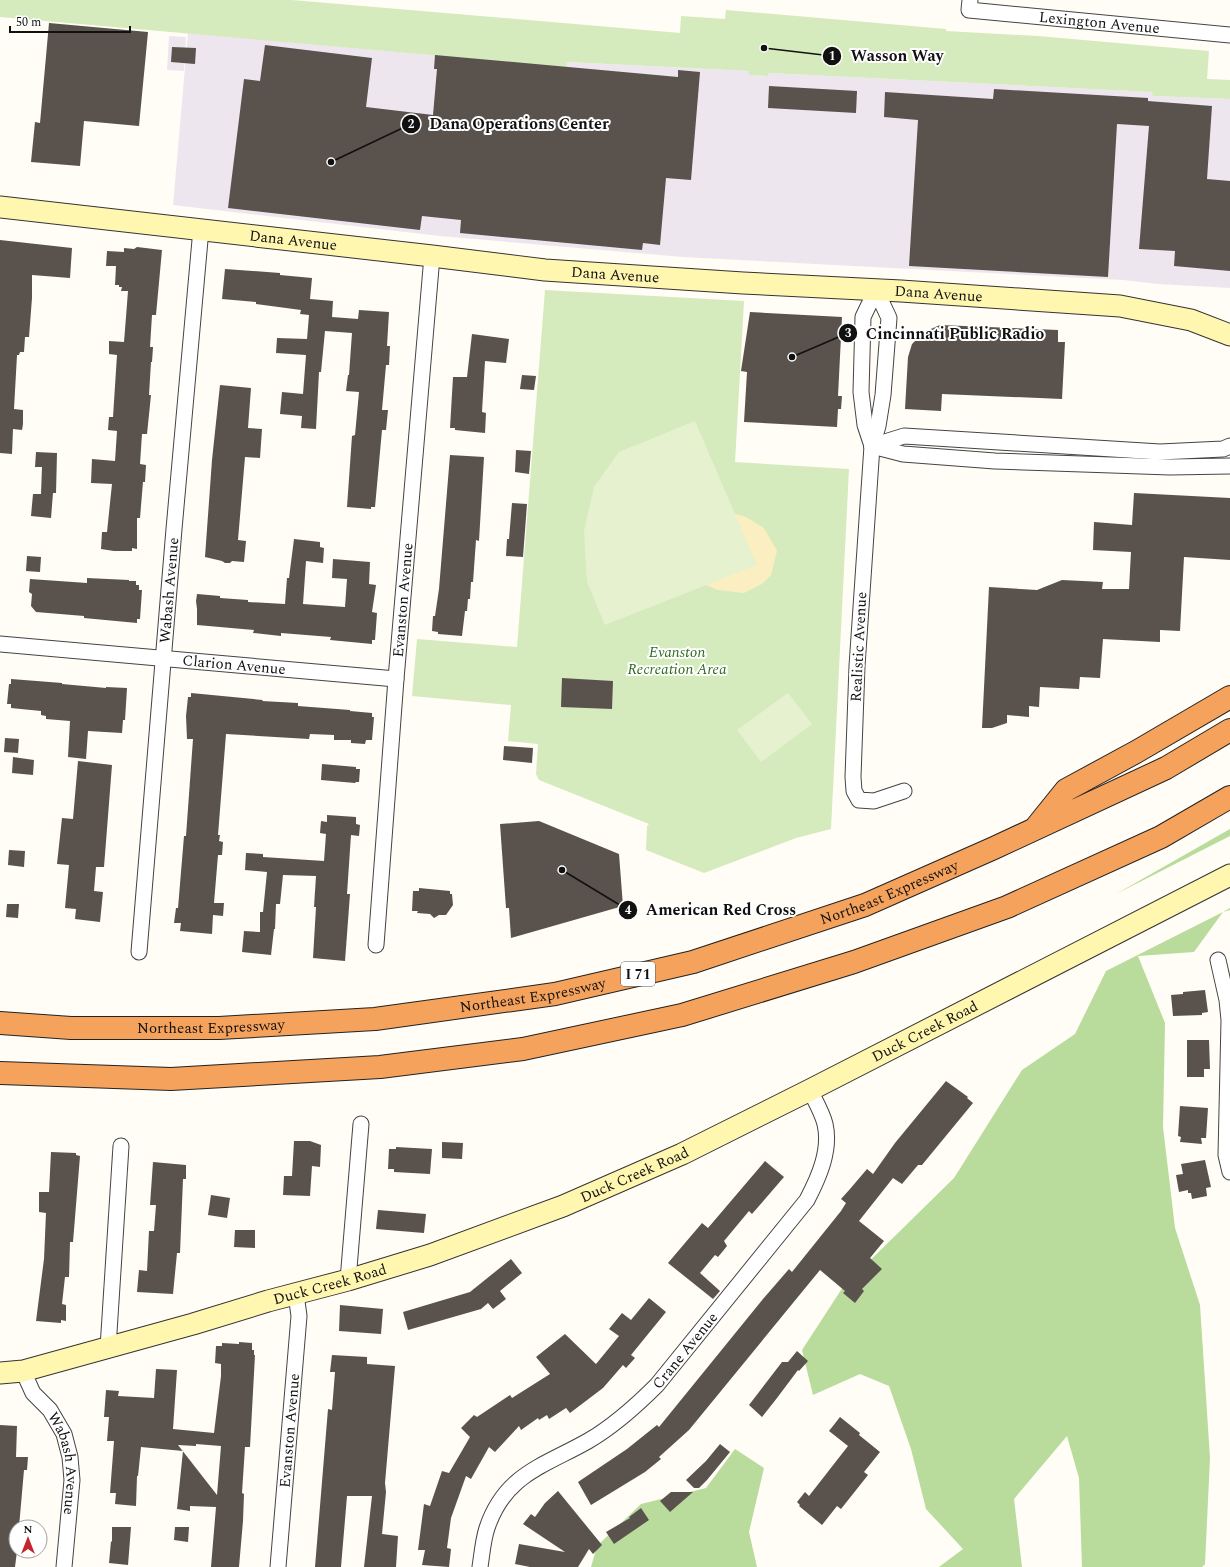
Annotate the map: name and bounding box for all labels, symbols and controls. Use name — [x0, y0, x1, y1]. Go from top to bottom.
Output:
street label: Lexington Avenue — [1038, 5, 1161, 40]
scale bar — [10, 8, 130, 34]
text: 50 m — [16, 13, 41, 32]
callout: Wasson Way — [822, 42, 951, 70]
text: Wasson Way — [851, 44, 945, 68]
text: 1 — [829, 47, 835, 66]
callout: Dana Operations Center — [401, 110, 617, 138]
text: Dana Operations Center — [429, 112, 609, 136]
text: 2 — [408, 115, 415, 134]
street label: Dana Avenue — [248, 224, 338, 257]
street label: Dana Avenue — [570, 260, 660, 289]
street label: Dana Avenue — [894, 279, 983, 308]
callout: Cincinnati Public Radio — [838, 319, 1053, 347]
text: Cincinnati Public Radio — [866, 322, 1044, 346]
text: 3 — [845, 324, 852, 343]
street label: Wabash Avenue — [153, 536, 185, 644]
street label: Evanston Avenue — [386, 542, 419, 658]
street label: Realistic Avenue — [845, 591, 873, 703]
park label: Evanston Recreation Area — [627, 641, 727, 681]
street label: Clarion Avenue — [182, 649, 287, 681]
street label: Northeast Expressway — [817, 853, 963, 931]
callout: American Red Cross — [618, 896, 804, 924]
text: American Red Cross — [646, 898, 796, 922]
text: 4 — [625, 901, 632, 920]
road number: I 71 — [621, 962, 655, 986]
street label: Northeast Expressway — [458, 971, 609, 1019]
street label: Duck Creek Road — [868, 994, 982, 1068]
street label: Northeast Expressway — [137, 1013, 286, 1040]
street label: Duck Creek Road — [576, 1141, 693, 1209]
street label: Duck Creek Road — [271, 1257, 389, 1311]
street label: Crane Avenue — [647, 1307, 723, 1394]
street label: Evanston Avenue — [273, 1372, 306, 1489]
street label: Wabash Avenue — [42, 1407, 84, 1516]
north arrow — [8, 1519, 48, 1559]
text: N — [24, 1521, 33, 1538]

